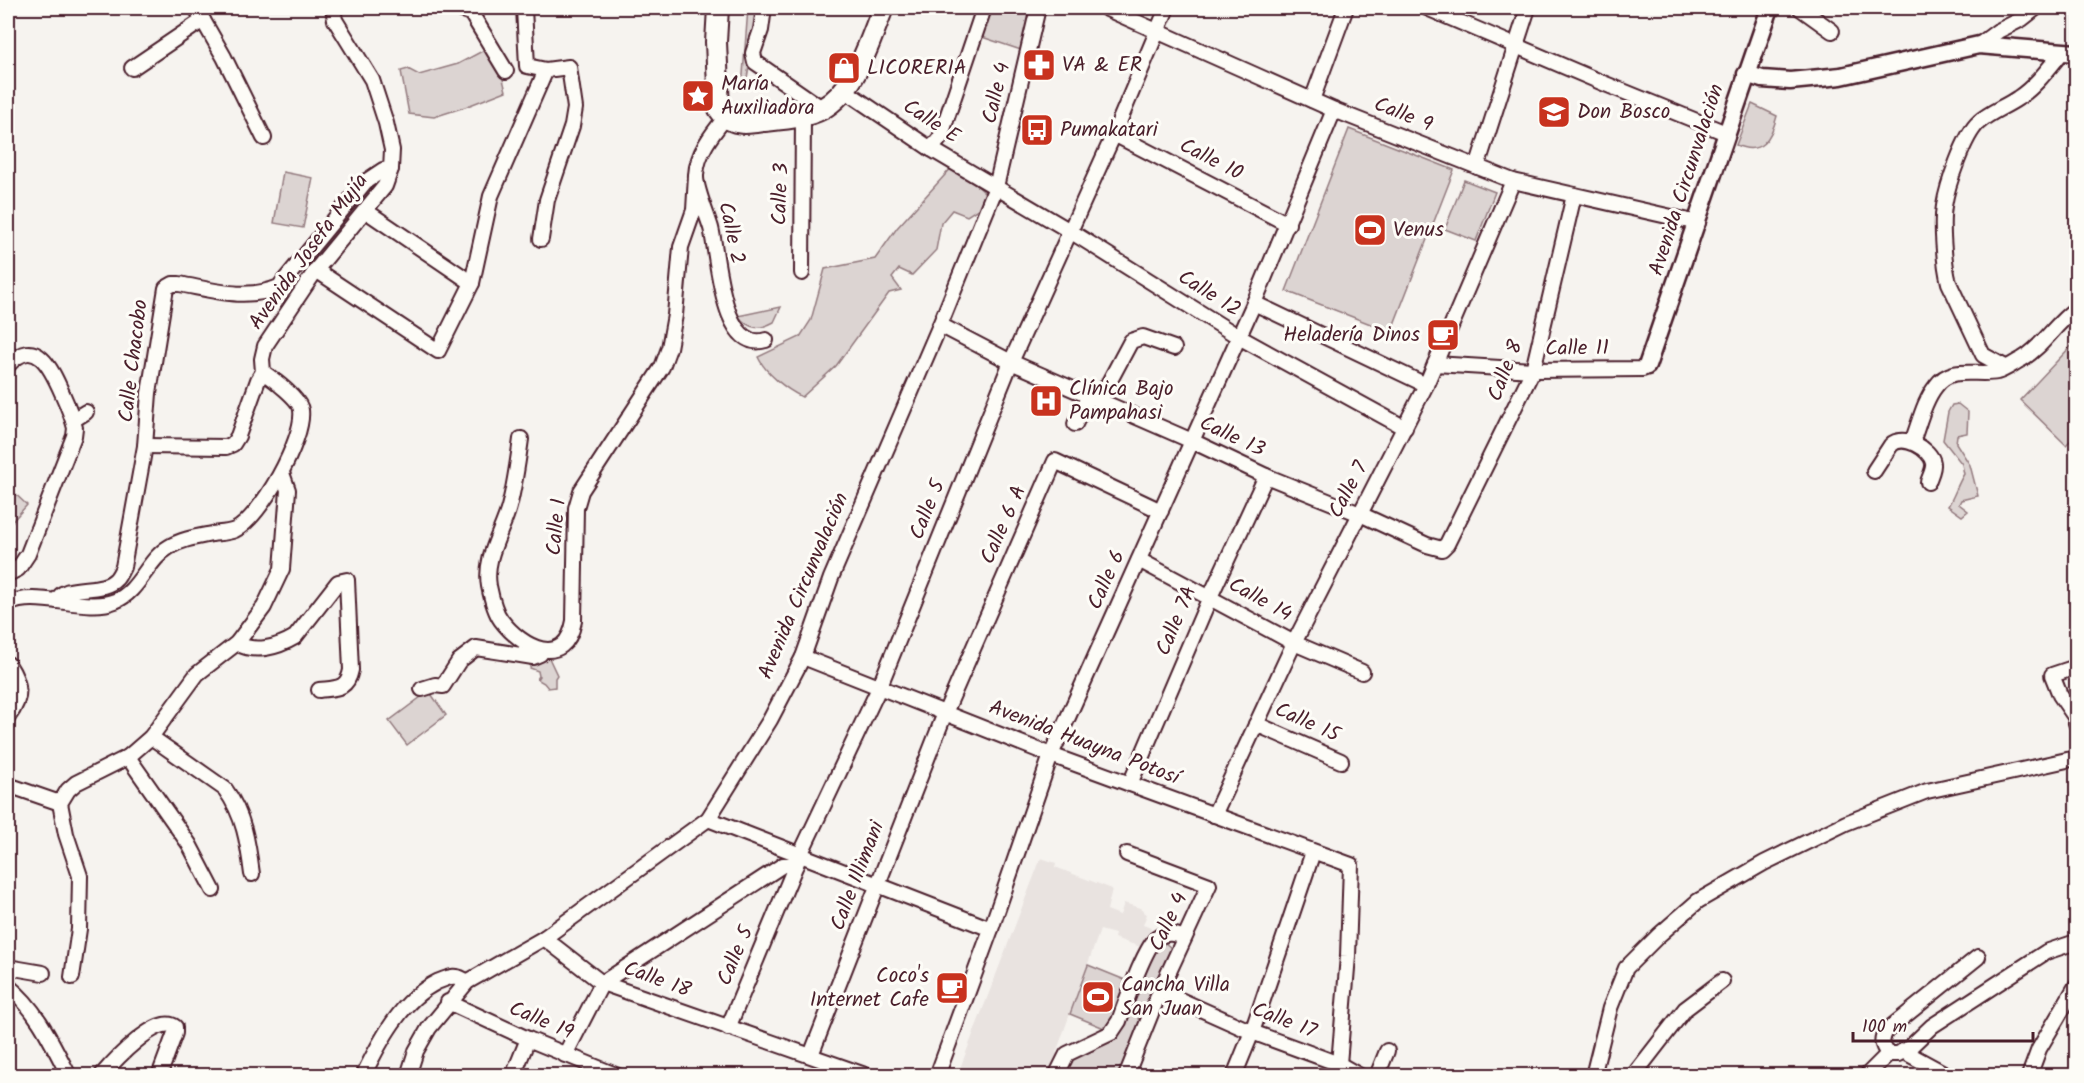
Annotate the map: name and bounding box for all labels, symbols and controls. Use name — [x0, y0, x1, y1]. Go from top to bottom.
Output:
pharmacy icon: VA & ER — [1021, 47, 1057, 83]
place label: VA & ER — [1062, 49, 1142, 82]
shop icon: LICORERIA — [826, 50, 862, 86]
place label: LICORERIA — [867, 52, 967, 85]
street label: Calle 4 — [974, 59, 1020, 127]
place label: María Auxiliadora — [721, 68, 815, 125]
place icon: María Auxiliadora — [680, 78, 716, 114]
street label: Avenida Circunvalación — [1640, 80, 1734, 280]
street label: Calle 9 — [1369, 88, 1437, 142]
street label: Calle E — [896, 91, 967, 153]
school or university icon: Don Bosco — [1536, 94, 1572, 130]
place label: Don Bosco — [1577, 96, 1670, 129]
bus stop icon: Pumakatari — [1019, 112, 1055, 148]
place label: Pumakatari — [1060, 114, 1159, 147]
street label: Calle 10 — [1173, 130, 1249, 190]
street label: Calle 3 — [763, 162, 799, 226]
street label: Avenida Josefa Mujía — [241, 167, 377, 337]
street label: Calle 2 — [708, 199, 754, 267]
sports icon: Venus — [1352, 212, 1388, 248]
place label: Venus — [1393, 214, 1444, 247]
street label: Calle 12 — [1171, 262, 1247, 326]
street label: Calle Chacobo — [110, 298, 158, 424]
cafe icon: Heladería Dinos — [1425, 317, 1461, 353]
place label: Heladería Dinos — [1283, 319, 1420, 352]
street label: Calle 11 — [1545, 332, 1609, 366]
street label: Calle 8 — [1479, 335, 1533, 406]
place label: Clínica Bajo Pampahasi — [1069, 373, 1174, 430]
hospital icon: Clínica Bajo Pampahasi — [1028, 383, 1064, 419]
street label: Calle 13 — [1194, 407, 1270, 467]
street label: Calle 7 — [1320, 454, 1378, 524]
street label: Calle 5 — [901, 474, 956, 545]
street label: Calle 6 A — [972, 480, 1036, 570]
street label: Avenida Circunvalación — [750, 488, 858, 684]
street label: Calle 1 — [538, 497, 576, 557]
street label: Calle 6 — [1079, 545, 1135, 615]
street label: Calle 14 — [1222, 569, 1298, 631]
street label: Calle 7A — [1148, 581, 1206, 661]
street label: Avenida Huayna Potosí — [984, 691, 1187, 796]
street label: Calle 15 — [1269, 694, 1347, 753]
street label: Calle Illimani — [822, 815, 894, 936]
street label: Calle 4 — [1141, 887, 1197, 957]
street label: Calle 5 — [709, 919, 764, 991]
street label: Calle 18 — [619, 953, 696, 1008]
place label: Coco's Internet Cafe — [810, 960, 930, 1017]
place label: Cancha Villa San Juan — [1121, 969, 1230, 1026]
cafe icon: Coco's Internet Cafe — [934, 970, 970, 1006]
sports icon: Cancha Villa San Juan — [1080, 979, 1116, 1015]
street label: Calle 19 — [504, 993, 578, 1049]
street label: Calle 17 — [1247, 994, 1322, 1049]
scale bar — [1853, 1005, 2033, 1043]
text: 100 m — [1862, 1013, 1907, 1042]

